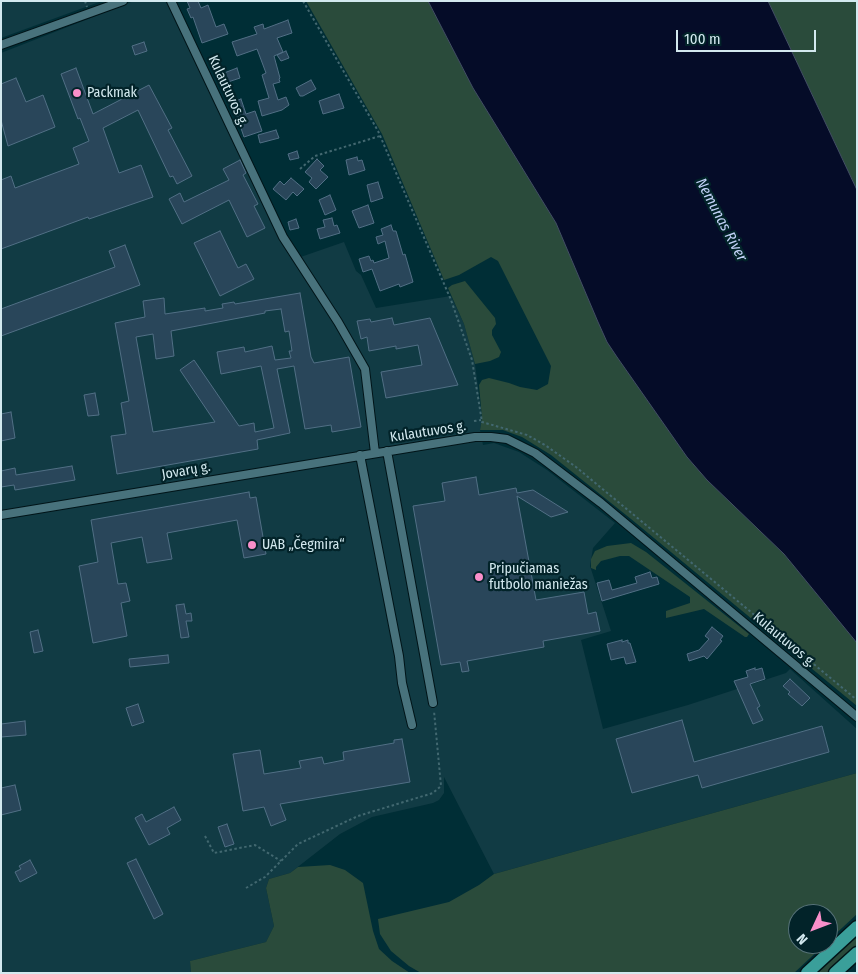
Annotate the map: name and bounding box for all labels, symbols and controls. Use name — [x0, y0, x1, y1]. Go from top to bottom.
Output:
scale bar — [678, 20, 818, 52]
text: 100 m — [684, 30, 721, 48]
street label: Kulautuvos g. — [204, 53, 252, 129]
place label: Packmak — [87, 85, 137, 101]
marker: Packmak — [71, 87, 83, 99]
water label: Nemunas River — [692, 175, 750, 265]
street label: Kulautuvos g. — [389, 418, 467, 446]
street label: Jovarų g. — [160, 458, 212, 484]
place label: UAB „Čegmira“ — [262, 537, 345, 553]
marker: UAB „Čegmira“ — [246, 539, 258, 551]
place label: Pripučiamas futbolo maniežas — [489, 561, 588, 594]
marker: Pripučiamas futbolo maniežas — [473, 571, 485, 583]
street label: Kulautuvos g. — [749, 609, 819, 671]
north arrow — [788, 904, 838, 954]
text: N — [793, 930, 811, 948]

